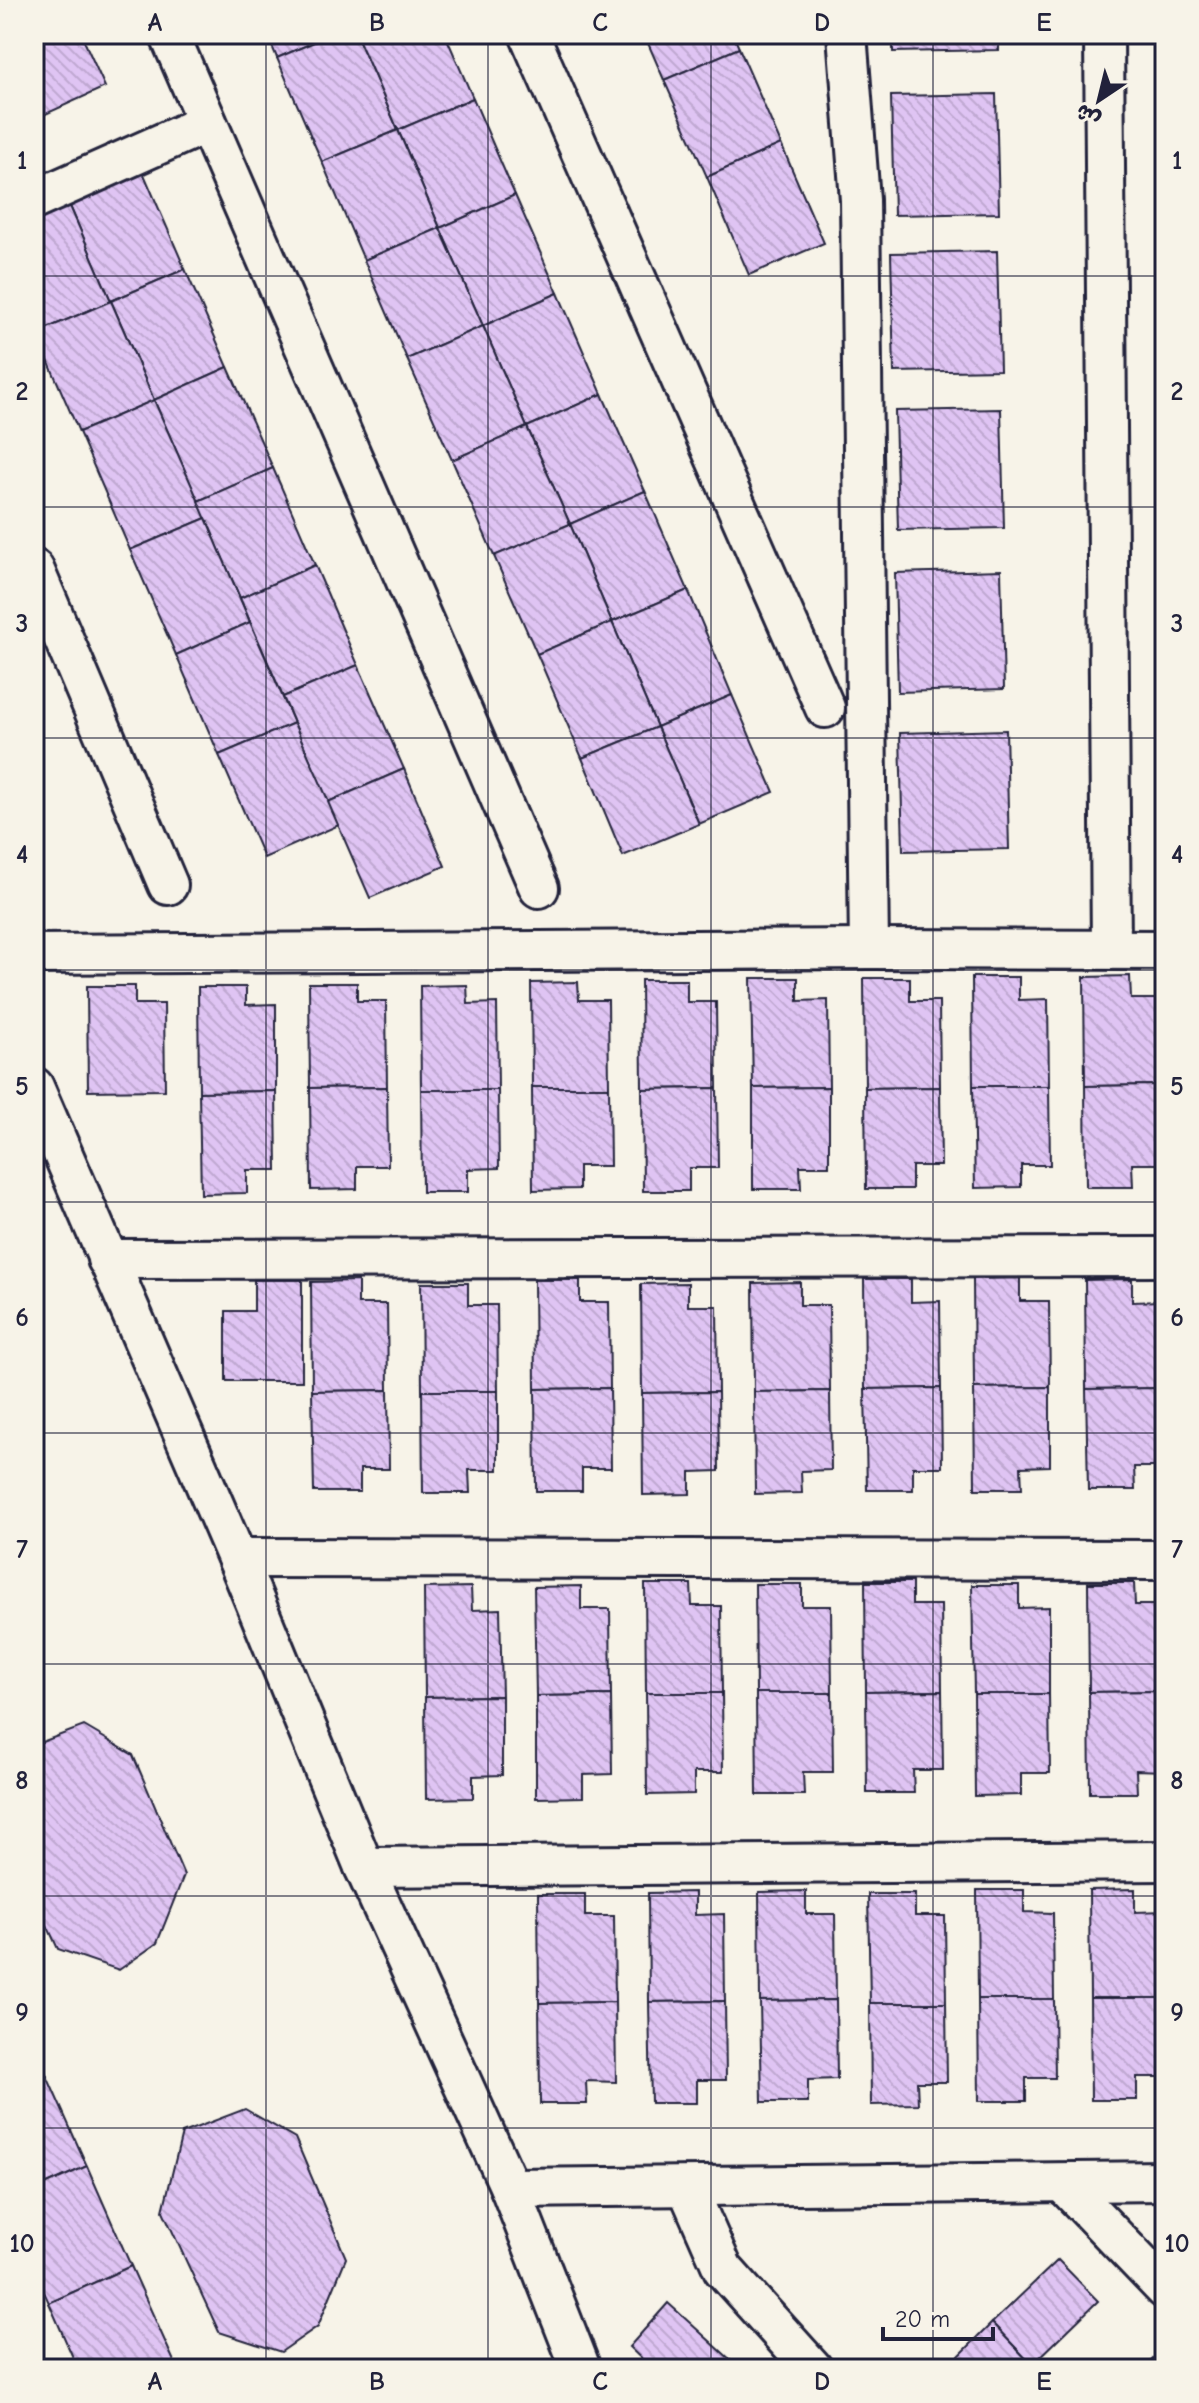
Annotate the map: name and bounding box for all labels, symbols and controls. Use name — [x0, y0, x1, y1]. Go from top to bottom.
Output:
text: A — [148, 8, 163, 38]
text: B — [369, 8, 385, 38]
text: C — [592, 8, 608, 38]
text: D — [814, 8, 830, 38]
text: E — [1036, 8, 1052, 38]
north arrow — [1059, 60, 1139, 140]
text: ش — [1071, 98, 1105, 133]
text: 1 — [17, 146, 27, 176]
text: 1 — [1172, 146, 1182, 176]
text: 2 — [16, 377, 28, 407]
text: 2 — [1171, 377, 1183, 407]
text: 3 — [16, 609, 28, 639]
text: 3 — [1171, 609, 1183, 639]
text: 4 — [16, 840, 28, 870]
text: 4 — [1171, 840, 1183, 870]
text: 5 — [15, 1072, 29, 1102]
text: 5 — [1170, 1072, 1184, 1102]
text: 6 — [15, 1303, 29, 1333]
text: 6 — [1170, 1303, 1184, 1333]
text: 7 — [16, 1535, 28, 1565]
text: 7 — [1171, 1535, 1183, 1565]
text: 8 — [15, 1766, 29, 1796]
text: 8 — [1170, 1766, 1184, 1796]
text: 9 — [15, 1998, 29, 2028]
text: 9 — [1170, 1998, 1184, 2028]
text: 10 — [9, 2229, 35, 2259]
text: 10 — [1164, 2229, 1190, 2259]
scale bar — [883, 2291, 993, 2341]
text: 20 m — [895, 2305, 950, 2333]
text: A — [148, 2367, 163, 2397]
text: B — [369, 2367, 385, 2397]
text: C — [592, 2367, 608, 2397]
text: D — [814, 2367, 830, 2397]
text: E — [1036, 2367, 1052, 2397]

